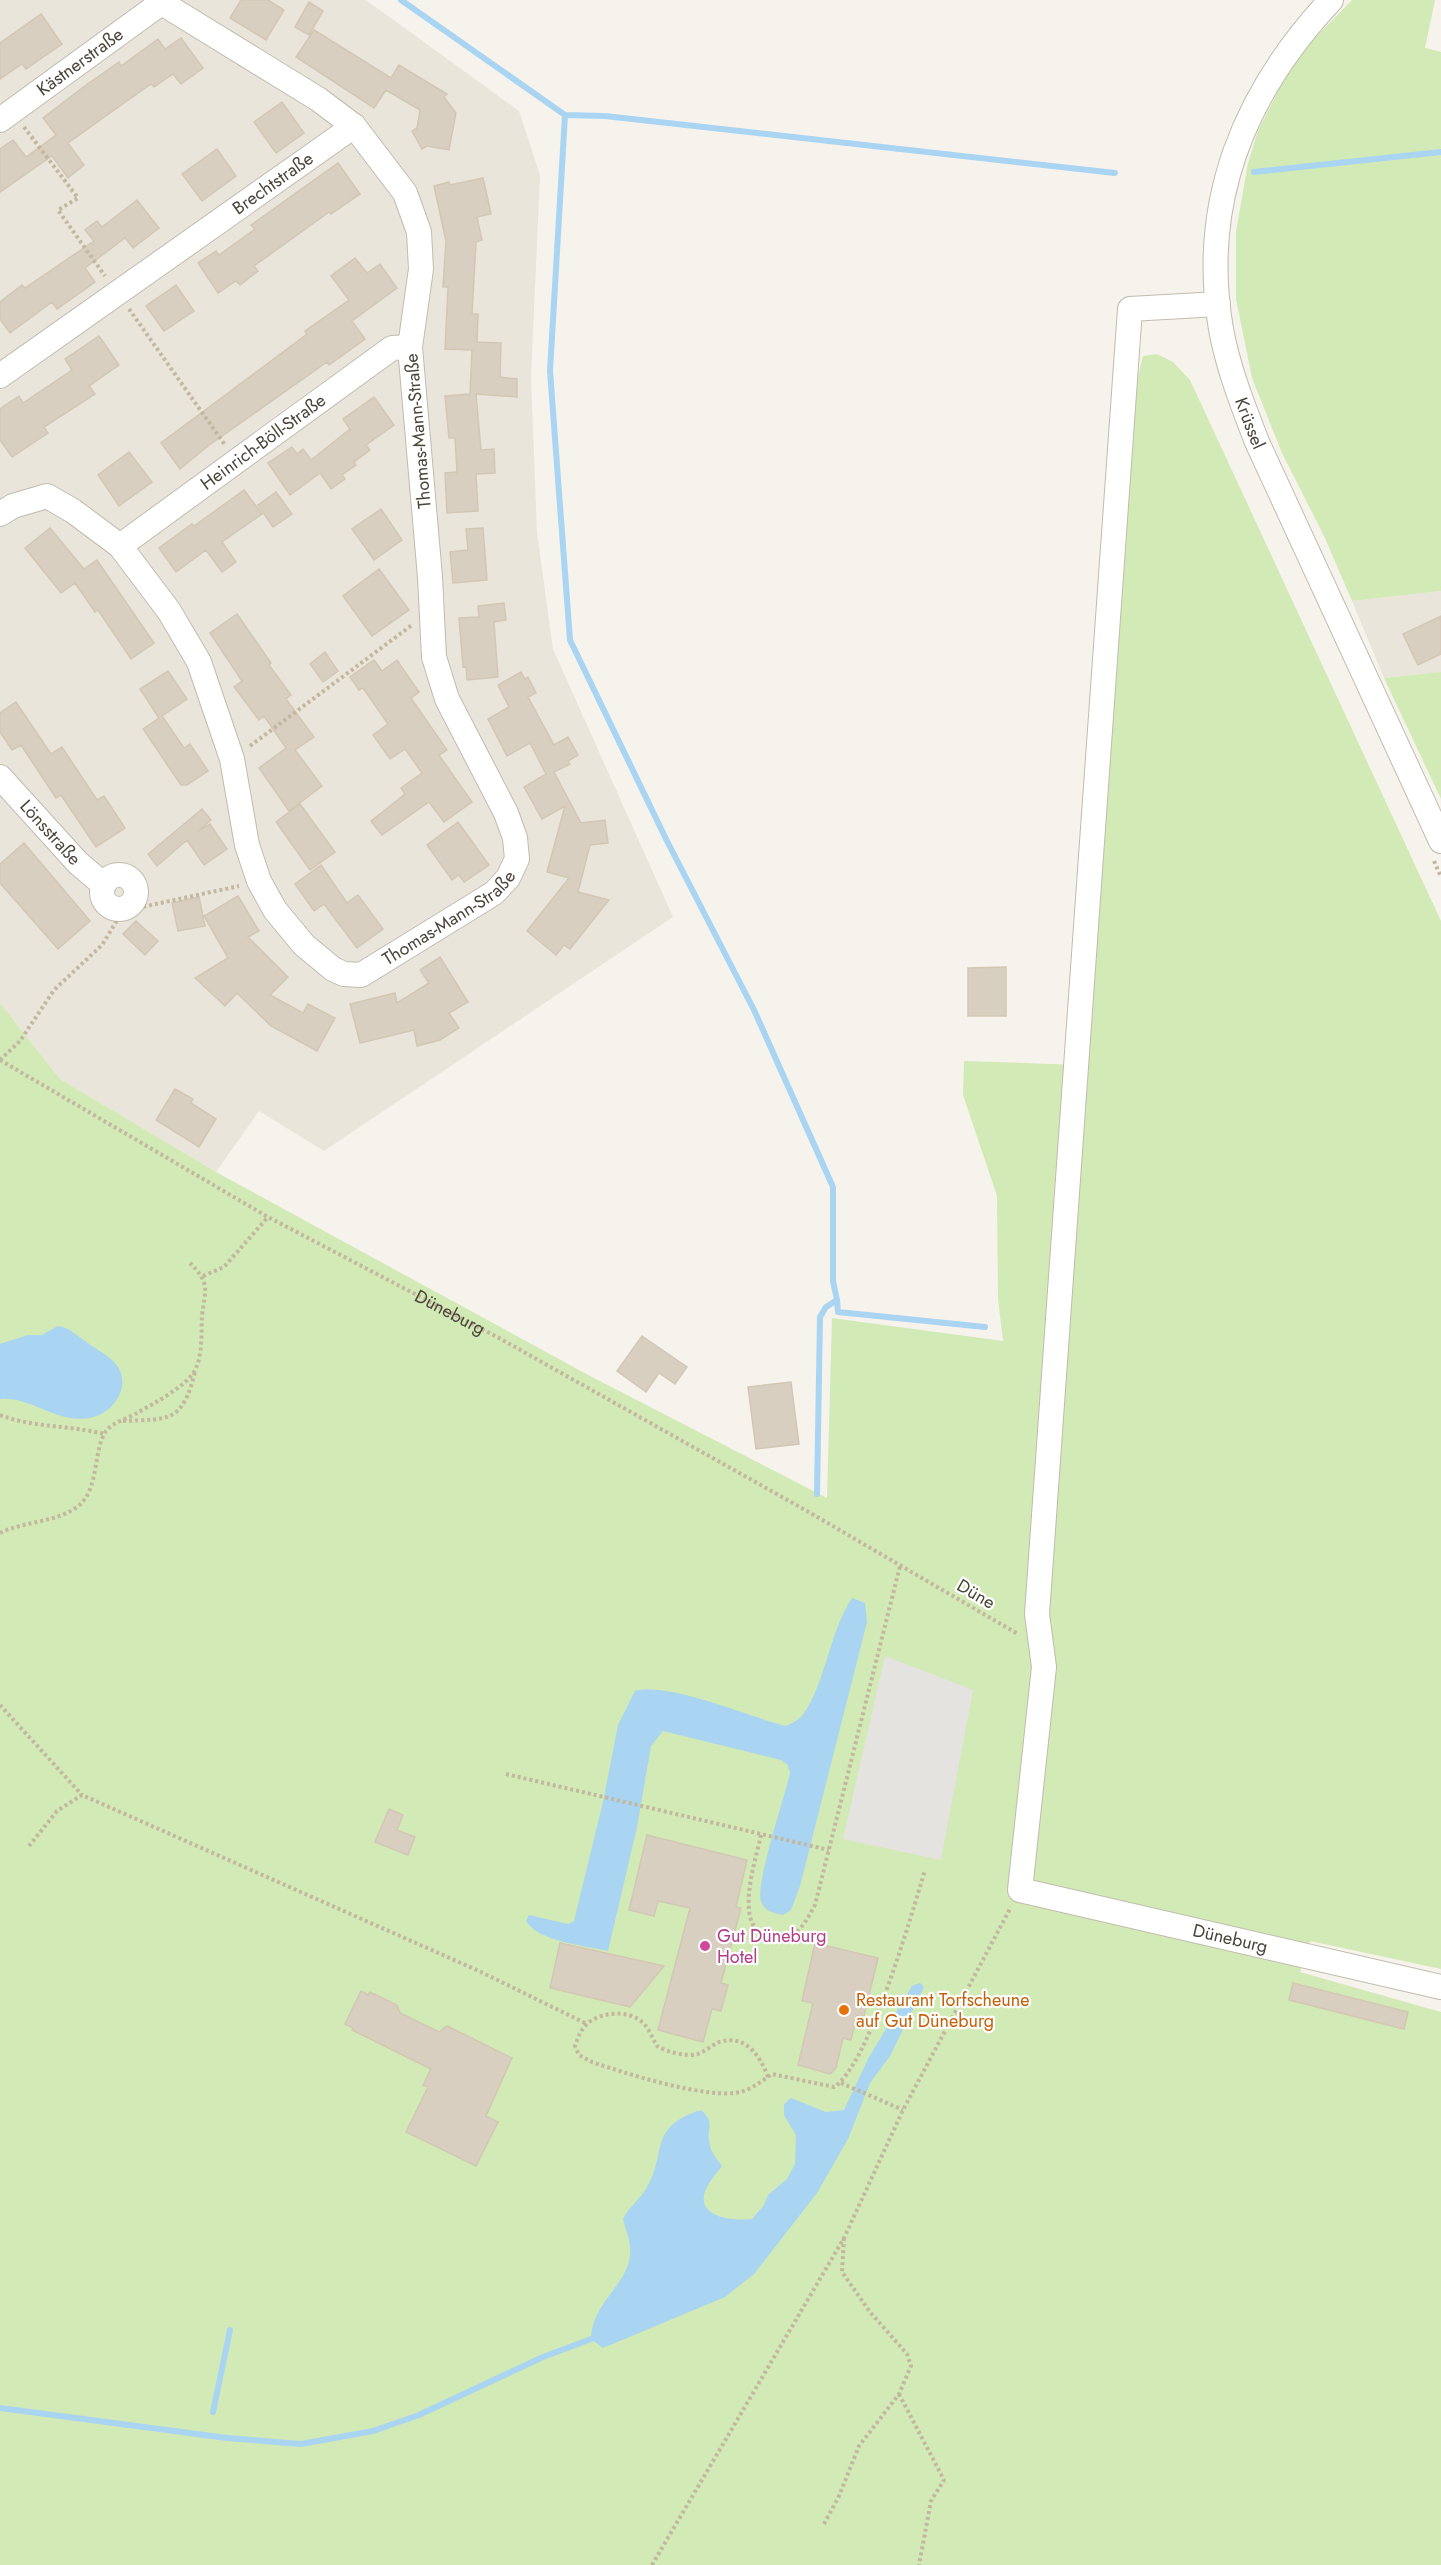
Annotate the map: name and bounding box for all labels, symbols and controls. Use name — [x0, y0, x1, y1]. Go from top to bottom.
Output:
street label: Kästnerstraße — [31, 22, 129, 102]
street label: Brechtstraße — [227, 146, 319, 221]
street label: Thomas-Mann-Straße — [398, 352, 438, 510]
street label: Heinrich-Böll-Straße — [195, 387, 331, 496]
street label: Krüssel — [1228, 394, 1272, 454]
street label: Lönsstraße — [14, 794, 87, 871]
street label: Thomas-Mann-Straße — [377, 867, 522, 972]
street label: Düneburg — [410, 1283, 490, 1342]
street label: Düne — [952, 1573, 1000, 1615]
street label: Düneburg — [1190, 1917, 1270, 1960]
place label: Gut Düneburg Hotel — [717, 1923, 826, 1970]
marker: Gut Düneburg Hotel — [698, 1939, 712, 1953]
place label: Restaurant Torfscheune auf Gut Düneburg — [856, 1987, 1030, 2034]
marker: Restaurant Torfscheune auf Gut Düneburg — [837, 2003, 851, 2017]

